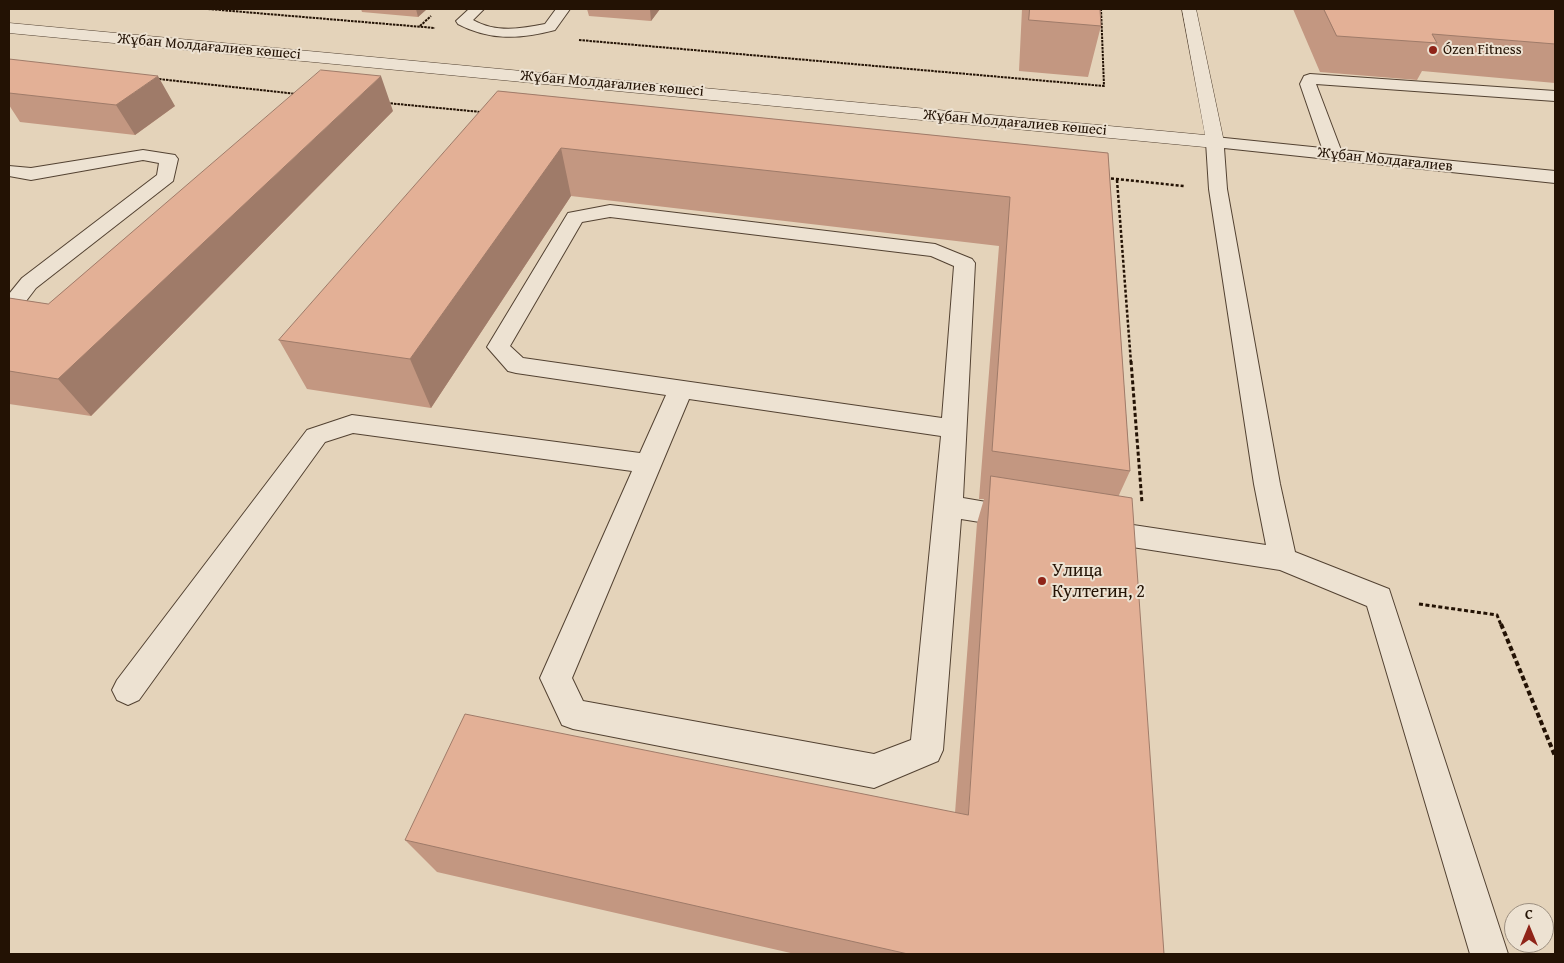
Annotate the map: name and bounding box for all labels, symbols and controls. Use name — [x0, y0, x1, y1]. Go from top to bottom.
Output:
street label: Жұбан Молдағалиев көшесі — [117, 30, 301, 64]
place label: Ózen Fitness — [1443, 41, 1522, 59]
marker: Ózen Fitness — [1427, 44, 1439, 56]
street label: Жұбан Молдағалиев көшесі — [520, 67, 704, 101]
street label: Жұбан Молдағалиев көшесі — [923, 106, 1107, 140]
street label: Жұбан Молдағалиев — [1316, 144, 1454, 176]
place label: Улица Култегин, 2 — [1052, 560, 1145, 602]
marker: Улица Култегин, 2 — [1036, 575, 1048, 587]
north arrow — [1504, 903, 1554, 953]
text: С — [1525, 904, 1533, 924]

